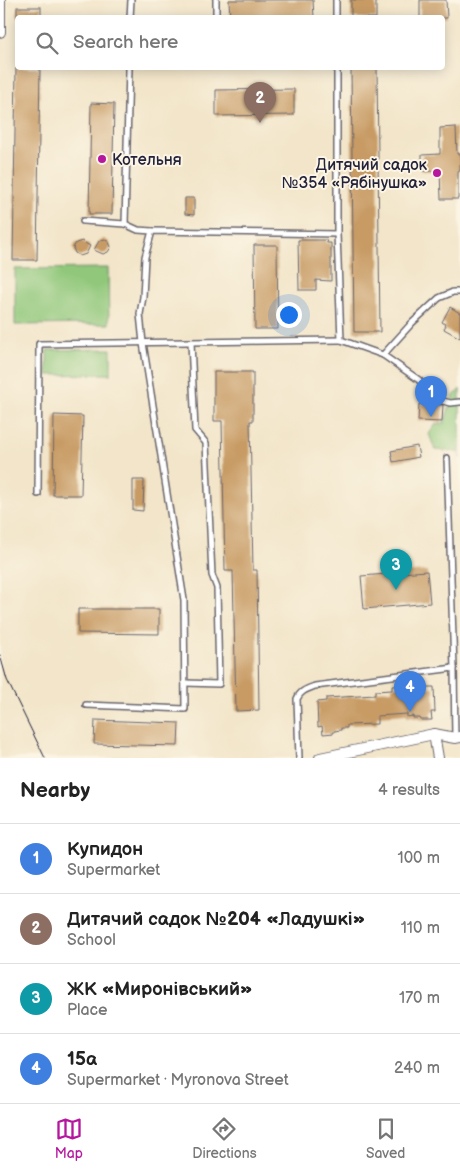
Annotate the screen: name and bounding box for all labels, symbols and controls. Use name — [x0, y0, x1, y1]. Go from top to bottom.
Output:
search box — [15, 15, 445, 70]
icon: search — [33, 29, 61, 57]
text: Search here — [73, 31, 178, 54]
pin: 2 — [244, 82, 276, 123]
place label: Котельня — [112, 151, 182, 170]
marker: Котельня — [96, 153, 108, 165]
place label: Дитячий садок №354 «Рябінушка» — [281, 156, 427, 193]
marker: Дитячий садок №354 «Рябінушка» — [431, 167, 443, 179]
your location — [276, 302, 302, 328]
pin: 1 — [415, 376, 447, 417]
pin: 3 — [380, 549, 412, 590]
pin: 4 — [394, 671, 426, 712]
text: Nearby — [20, 778, 90, 803]
text: 4 results — [378, 781, 440, 800]
text: Купидон — [67, 838, 143, 861]
text: 1 — [33, 849, 39, 868]
text: 100 m — [397, 849, 440, 868]
text: Supermarket — [67, 861, 160, 880]
text: Дитячий садок №204 «Ладушкі» — [67, 908, 365, 931]
text: 2 — [31, 919, 41, 938]
text: 110 m — [401, 919, 440, 938]
text: School — [67, 931, 116, 950]
text: ЖК «Миронівський» — [67, 978, 252, 1001]
text: 3 — [31, 989, 41, 1008]
text: 170 m — [399, 989, 440, 1008]
text: Place — [67, 1001, 108, 1020]
text: 15а — [67, 1048, 97, 1071]
text: 4 — [31, 1059, 41, 1078]
text: 240 m — [394, 1059, 440, 1078]
text: Supermarket · Myronova Street — [67, 1071, 289, 1090]
tab: Map — [55, 1115, 83, 1162]
tab: Directions — [192, 1115, 257, 1162]
tab: Saved — [366, 1115, 405, 1162]

